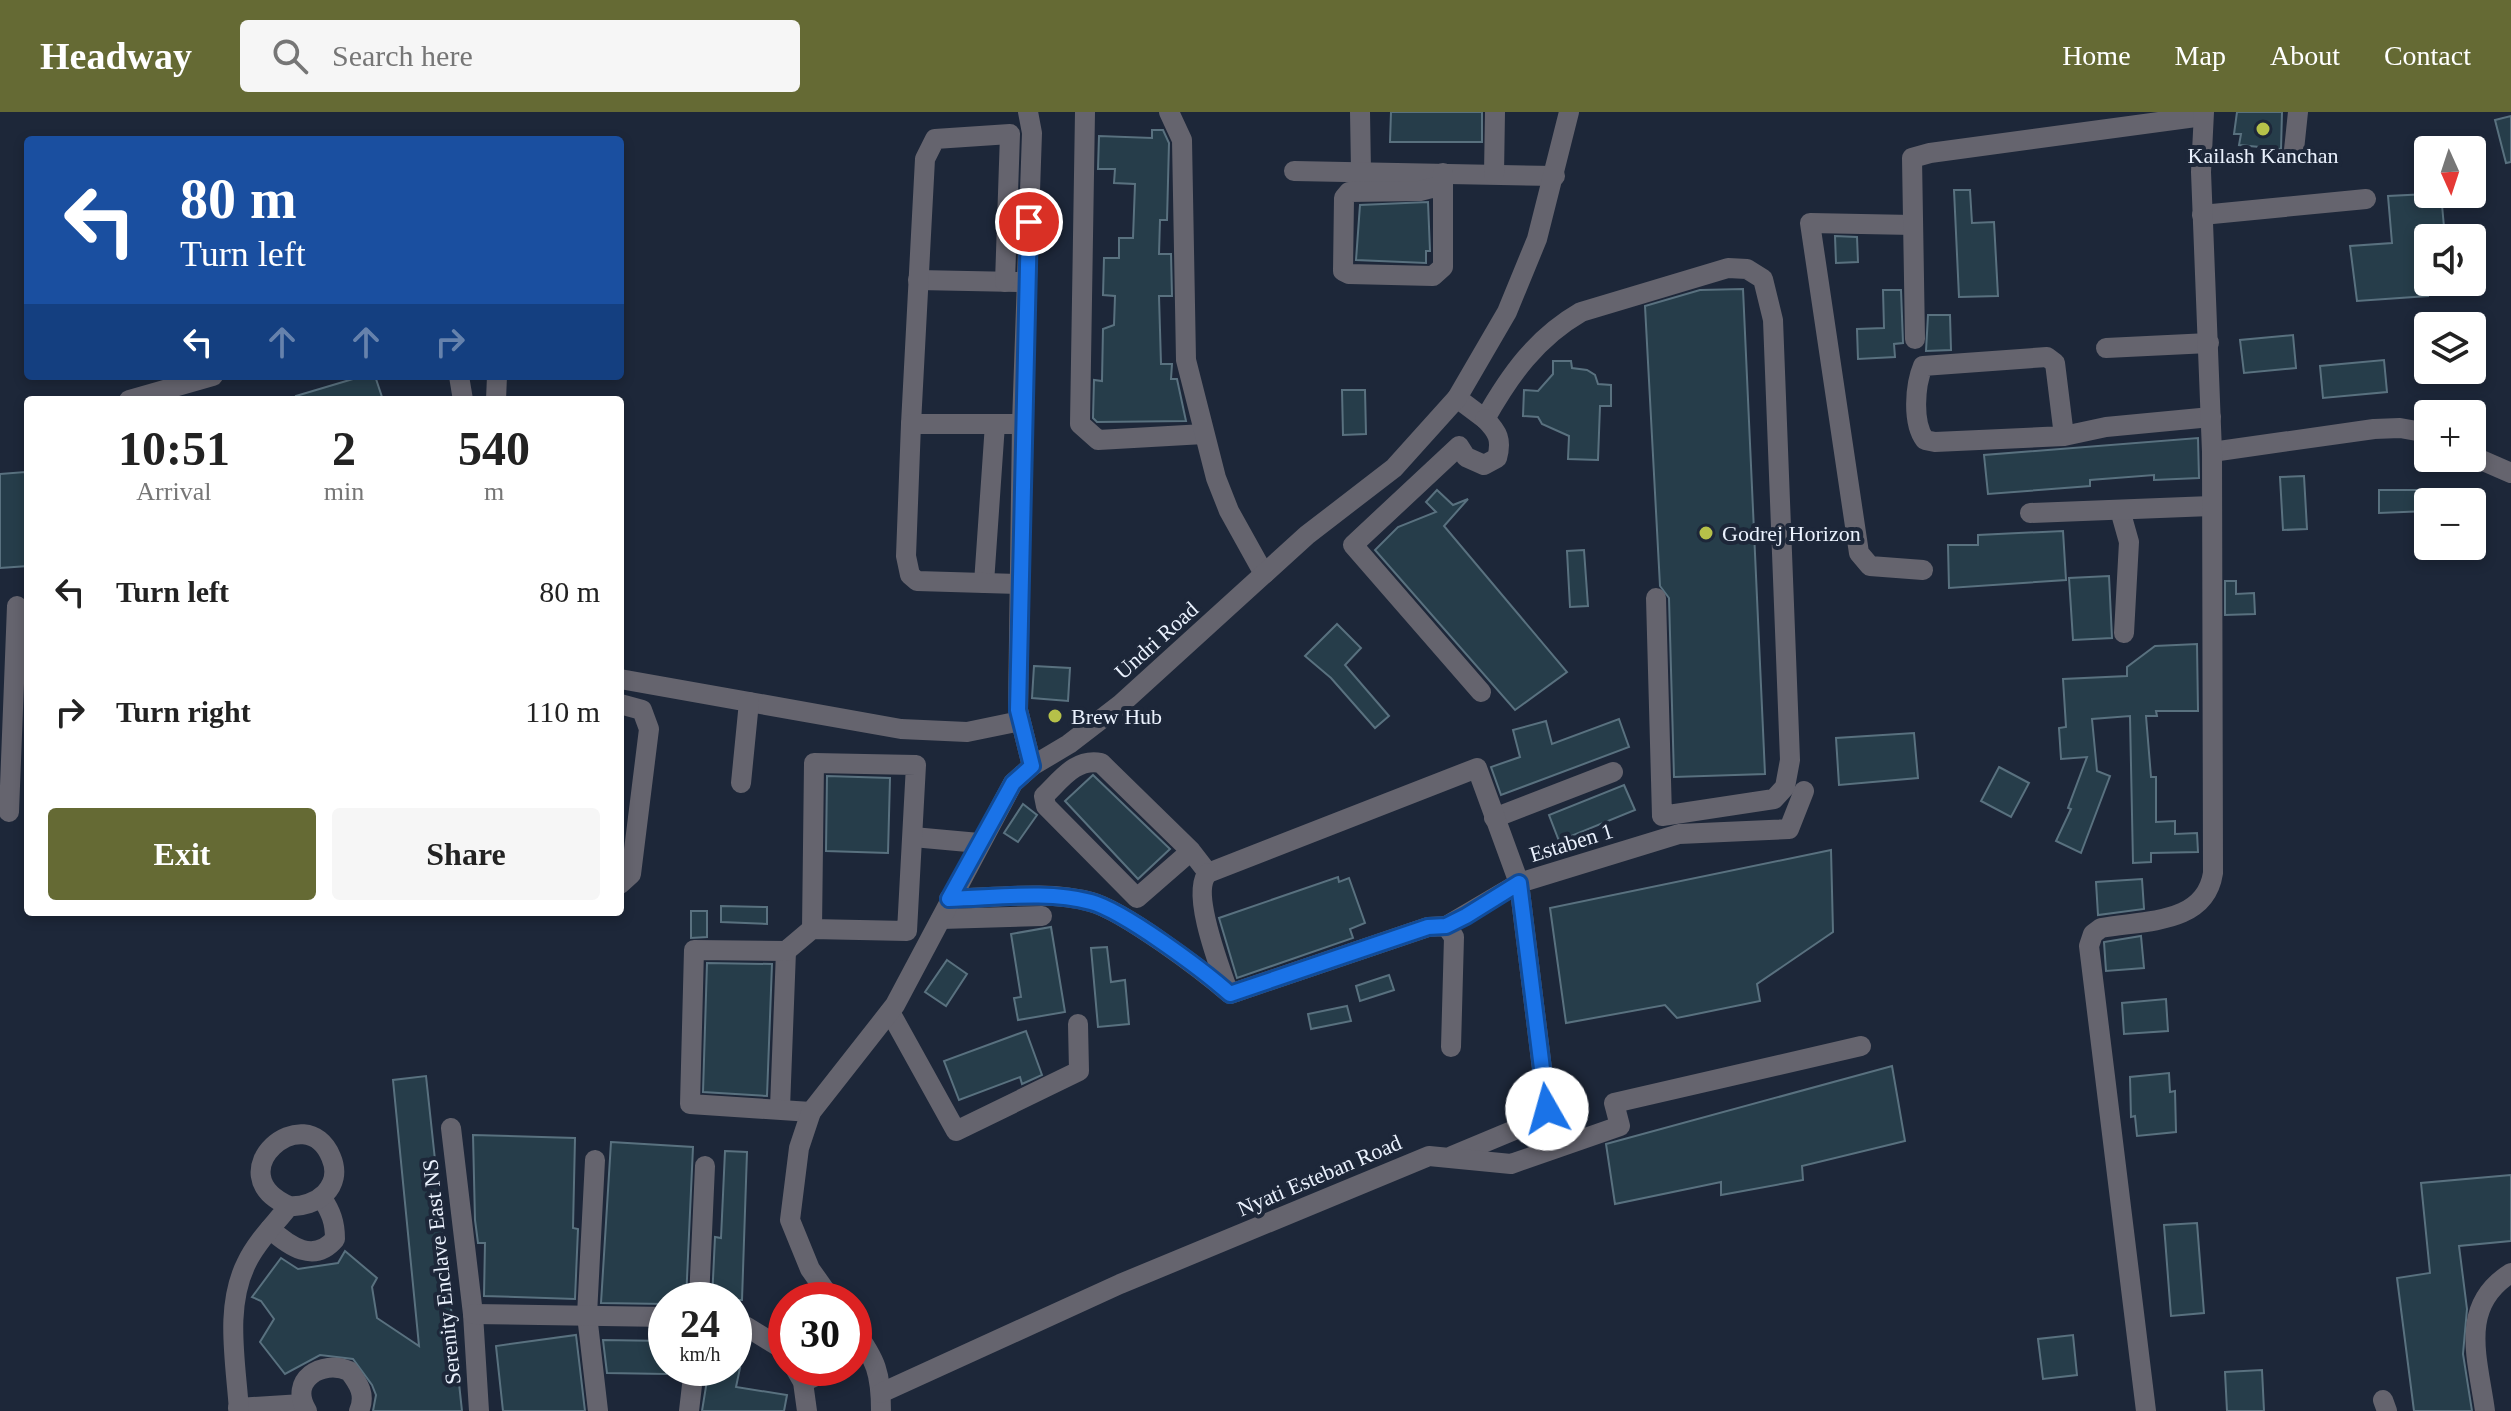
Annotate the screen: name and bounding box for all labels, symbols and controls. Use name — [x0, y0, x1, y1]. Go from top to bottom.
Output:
search box — [240, 20, 800, 92]
icon: search — [268, 34, 312, 78]
text: Headway — [40, 35, 192, 77]
text: Search here — [332, 39, 473, 72]
text: Home — [2062, 40, 2131, 71]
text: Map — [2175, 40, 2226, 71]
text: About — [2270, 40, 2340, 71]
text: Contact — [2384, 40, 2471, 71]
marker: Kailash Kanchan — [2254, 120, 2272, 138]
north arrow — [2414, 136, 2486, 208]
map controls — [2414, 136, 2486, 560]
place label: Kailash Kanchan — [2188, 143, 2338, 168]
icon: left — [48, 168, 152, 272]
text: 80 m — [180, 168, 297, 230]
pin — [995, 188, 1063, 256]
icon: arrive — [1007, 200, 1051, 244]
button: sound — [2414, 224, 2486, 296]
text: Turn left — [180, 234, 306, 274]
button: layers — [2414, 312, 2486, 384]
icon: left — [176, 320, 220, 364]
icon: ahead — [260, 320, 304, 364]
icon: ahead — [344, 320, 388, 364]
icon: right — [428, 320, 472, 364]
button: + — [2414, 400, 2486, 472]
text: 10:51 — [118, 422, 230, 475]
text: 2 — [332, 422, 356, 475]
text: 540 — [458, 422, 530, 475]
text: Arrival — [136, 477, 211, 506]
text: min — [324, 477, 364, 506]
text: m — [484, 477, 504, 506]
button: − — [2414, 488, 2486, 560]
place label: Godrej Horizon — [1722, 521, 1861, 546]
marker: Godrej Horizon — [1697, 524, 1715, 542]
icon: left — [48, 570, 92, 614]
text: Turn left — [116, 575, 229, 608]
text: 80 m — [539, 575, 600, 608]
street label: Undri Road — [1110, 597, 1203, 684]
icon: right — [48, 690, 92, 734]
text: Turn right — [116, 695, 251, 728]
text: 110 m — [525, 695, 600, 728]
place label: Brew Hub — [1071, 704, 1162, 729]
marker: Brew Hub — [1046, 707, 1064, 725]
button: Exit — [48, 808, 316, 900]
button: Share — [332, 808, 600, 900]
street label: Estaben 1 — [1526, 818, 1616, 867]
position arrow — [1505, 1067, 1589, 1151]
street label: Nyati Esteban Road — [1233, 1130, 1405, 1221]
street label: Serenity Enclave East NS — [417, 1158, 466, 1386]
speed limit sign: 30 — [768, 1282, 872, 1386]
text: 24 — [680, 1301, 720, 1346]
text: km/h — [679, 1343, 721, 1365]

